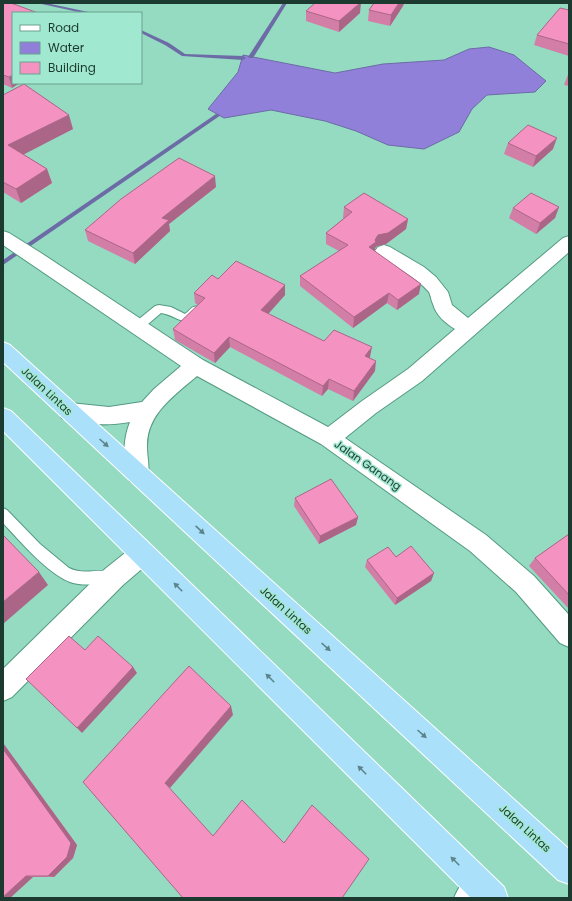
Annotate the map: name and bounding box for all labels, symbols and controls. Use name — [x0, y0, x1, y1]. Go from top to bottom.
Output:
legend — [12, 12, 142, 84]
text: Road — [48, 19, 79, 36]
text: Water — [48, 39, 85, 56]
text: Building — [48, 59, 96, 76]
street label: Jalan Lintas — [18, 363, 76, 419]
street label: Jalan Ganang — [331, 436, 405, 494]
one-way arrow — [99, 438, 109, 447]
one-way arrow — [195, 526, 205, 535]
one-way arrow — [173, 582, 183, 592]
street label: Jalan Lintas — [256, 582, 316, 638]
one-way arrow — [321, 642, 332, 651]
one-way arrow — [265, 673, 275, 683]
one-way arrow — [417, 730, 428, 739]
one-way arrow — [357, 765, 367, 775]
street label: Jalan Lintas — [495, 800, 555, 856]
one-way arrow — [450, 856, 460, 866]

